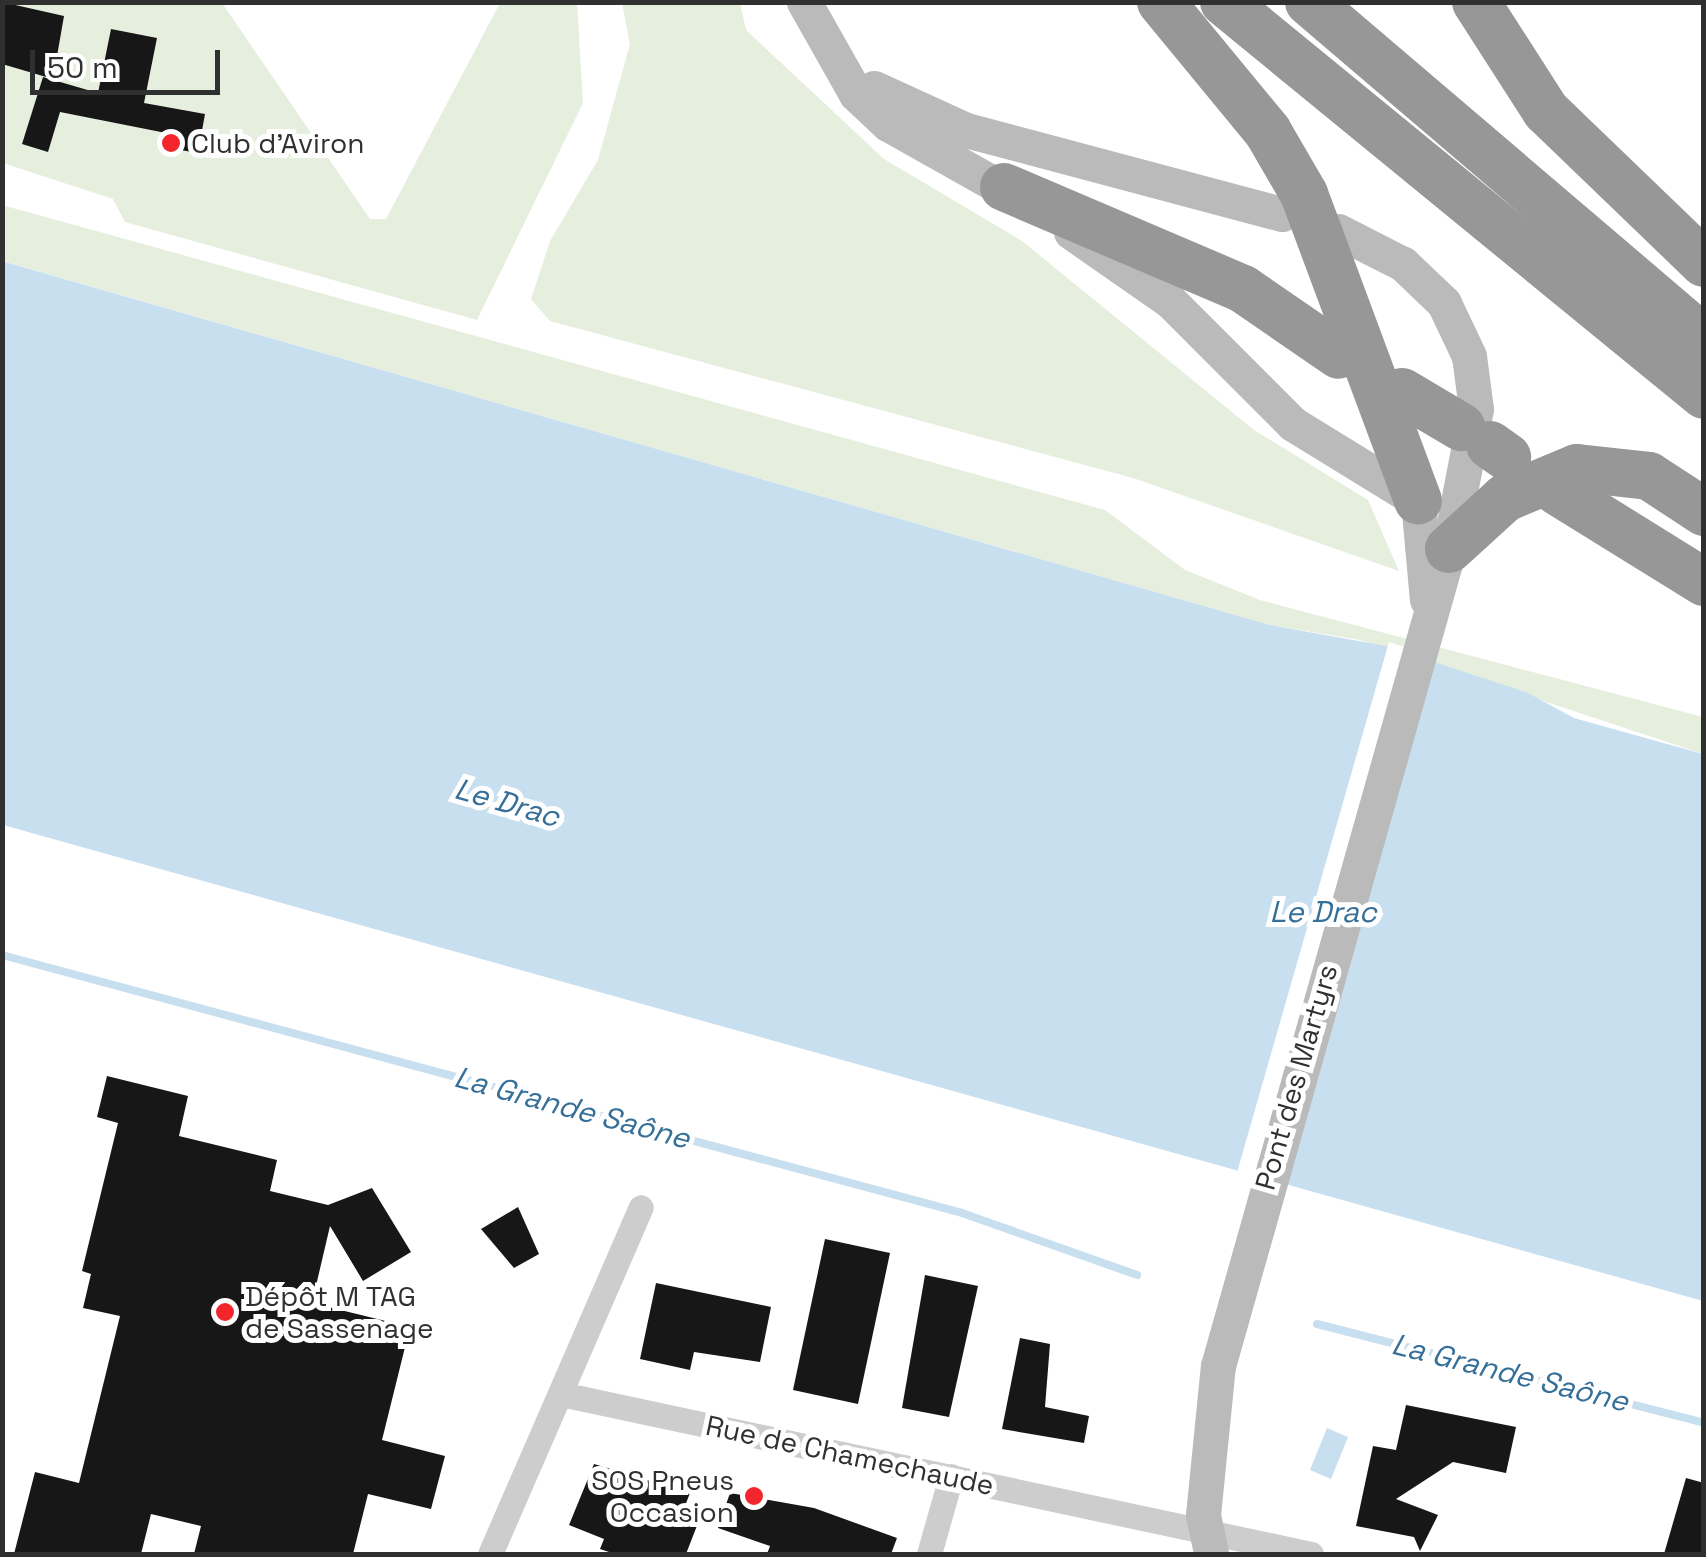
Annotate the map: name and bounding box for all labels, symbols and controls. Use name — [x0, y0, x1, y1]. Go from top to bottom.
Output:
scale bar — [35, 30, 225, 92]
text: 50 m — [47, 48, 118, 87]
place label: Club d'Aviron — [191, 126, 364, 160]
marker: Club d'Aviron — [160, 132, 182, 154]
water label: Le Drac — [451, 771, 563, 835]
water label: Le Drac — [1269, 894, 1377, 930]
street label: Pont des Martyrs — [1248, 960, 1344, 1194]
water label: La Grande Saône — [450, 1059, 694, 1157]
place label: Dépôt M TAG de Sassenage — [245, 1279, 433, 1345]
marker: Dépôt M TAG de Sassenage — [214, 1301, 236, 1323]
water label: La Grande Saône — [1388, 1326, 1632, 1420]
street label: Rue de Chamechaude — [703, 1408, 997, 1502]
place label: SOS Pneus Occasion — [591, 1463, 734, 1529]
marker: SOS Pneus Occasion — [743, 1485, 765, 1507]

